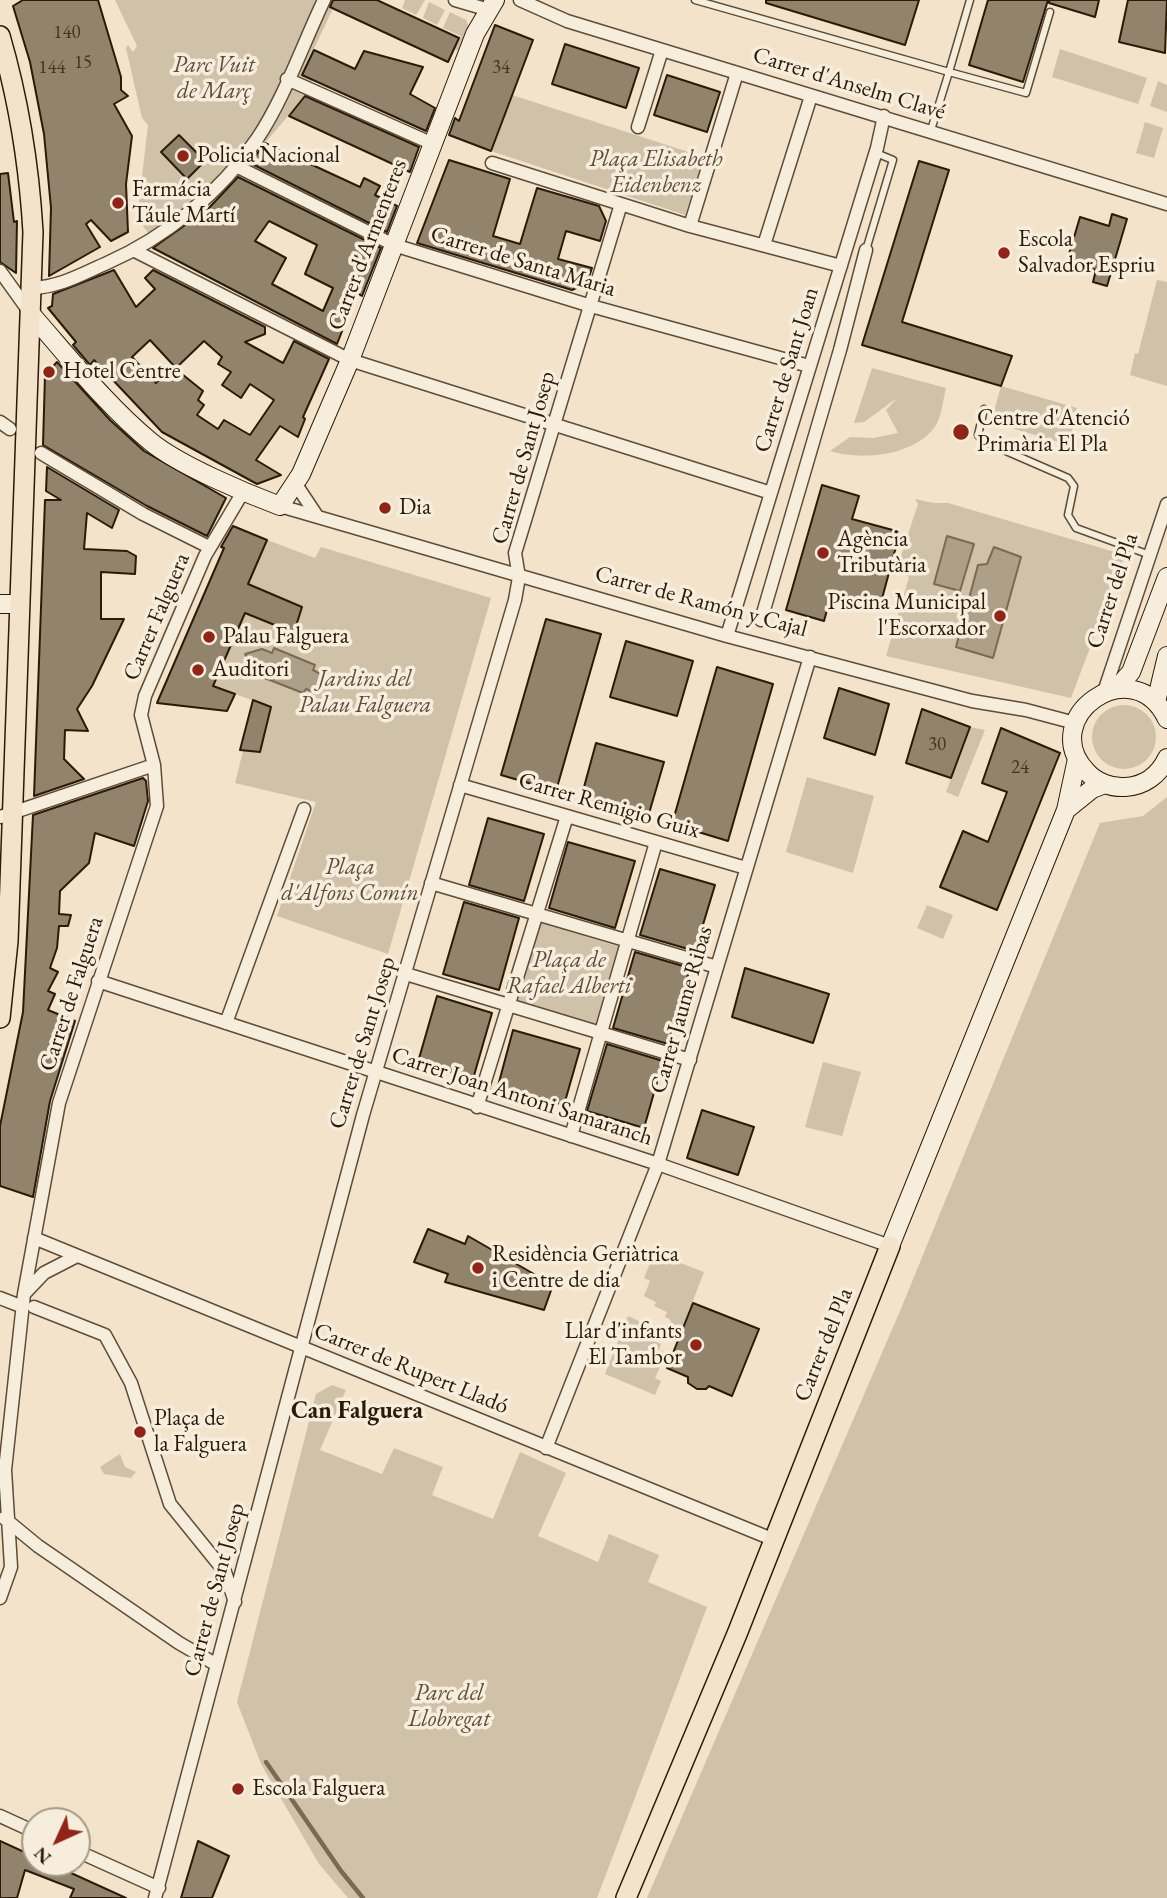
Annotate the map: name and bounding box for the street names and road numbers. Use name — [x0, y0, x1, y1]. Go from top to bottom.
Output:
street label: Carrer d'Anselm Clavé — [749, 42, 949, 126]
street label: Carrer d'Armenteres — [323, 155, 413, 335]
street label: Carrer de Santa Maria — [427, 221, 619, 303]
street label: Carrer de Sant Joan — [749, 284, 825, 456]
street label: Carrer de Sant Josep — [486, 368, 562, 548]
street label: Carrer del Pla — [1081, 530, 1145, 652]
street label: Carrer Falguera — [118, 549, 196, 685]
street label: Carrer de Ramón y Cajal — [592, 560, 810, 644]
street label: Carrer Remigio Guix — [515, 767, 703, 845]
street label: Carrer de Falguera — [34, 913, 110, 1075]
street label: Carrer Jaume Ribas — [645, 923, 719, 1097]
street label: Carrer de Sant Josep — [324, 954, 402, 1132]
street label: Carrer Joan Antoni Samaranch — [388, 1042, 656, 1152]
street label: Carrer del Pla — [789, 1284, 859, 1406]
street label: Carrer de Rupert Lladó — [310, 1317, 512, 1421]
street label: Carrer de Sant Josep — [179, 1500, 251, 1680]

